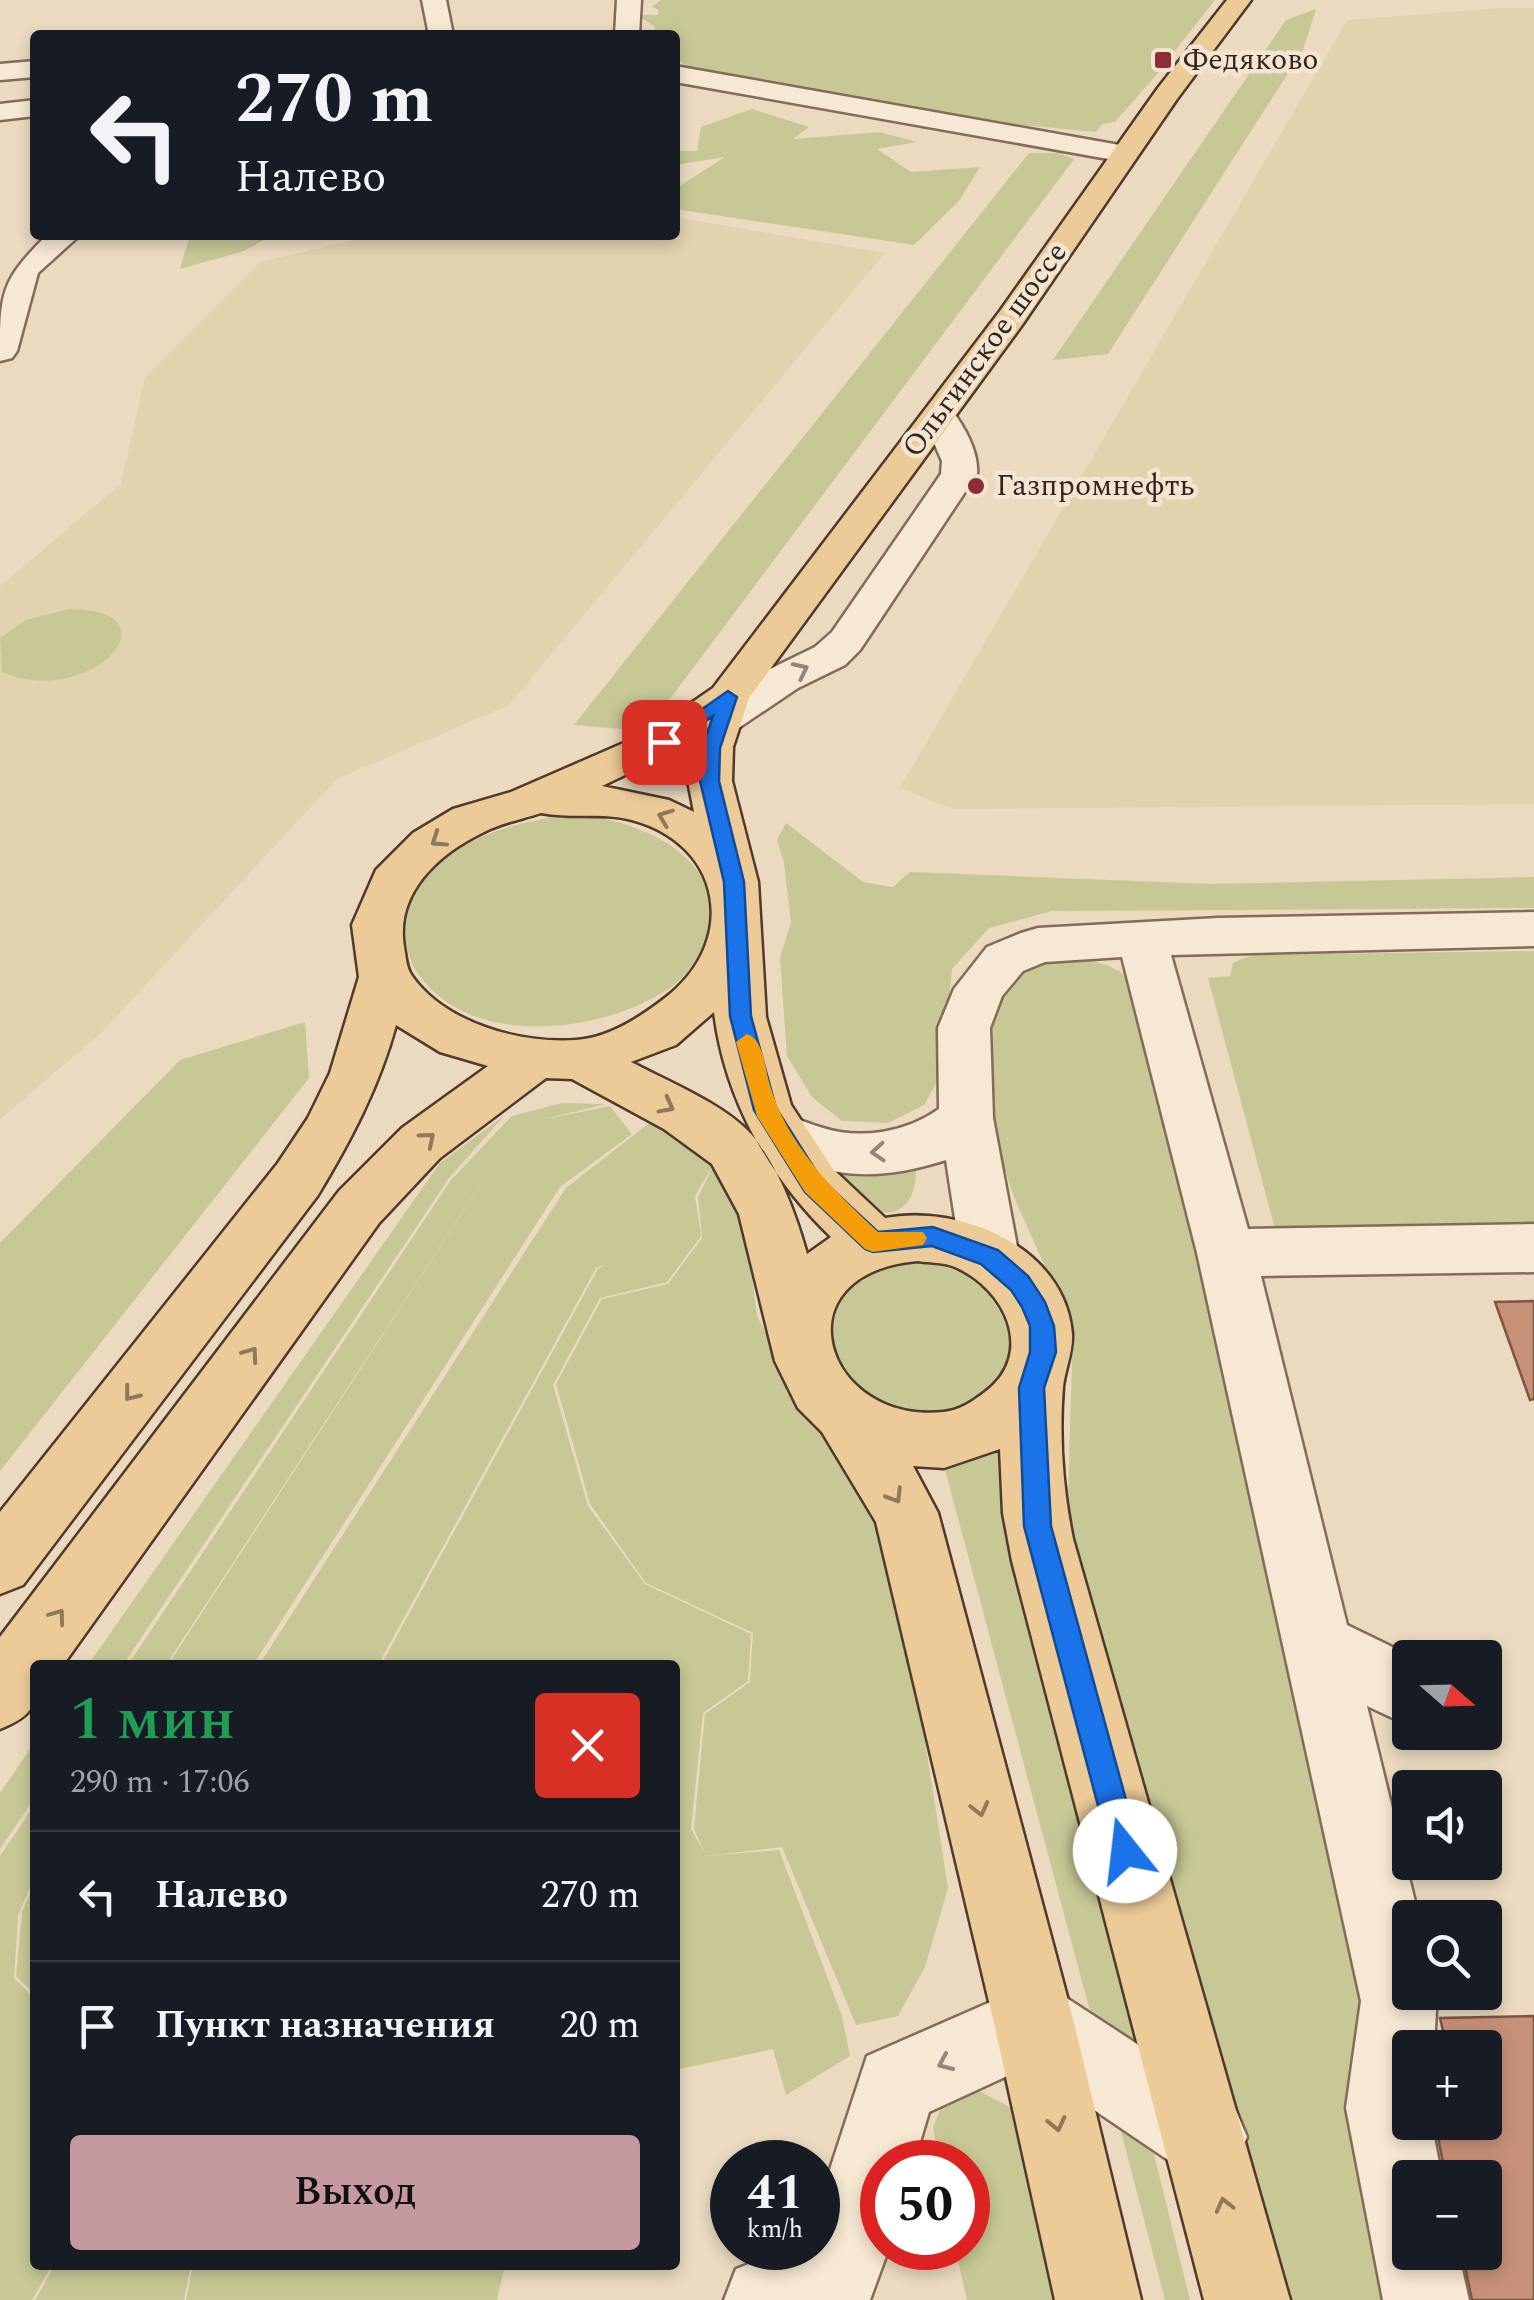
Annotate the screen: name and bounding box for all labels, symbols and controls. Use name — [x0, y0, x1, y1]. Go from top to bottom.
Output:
place label: Федяково — [1183, 37, 1318, 83]
text: 270 m — [235, 47, 433, 153]
marker: Федяково — [1152, 49, 1174, 71]
icon: left — [70, 70, 200, 200]
text: Налево — [235, 143, 386, 212]
street label: Ольгинское шоссе — [891, 233, 1079, 467]
place label: Газпромнефть — [996, 463, 1195, 509]
marker: Газпромнефть — [965, 475, 987, 497]
one-way arrow — [791, 662, 809, 682]
pin — [622, 700, 707, 785]
icon: arrive — [637, 715, 692, 770]
one-way arrow — [657, 808, 674, 829]
one-way arrow — [430, 828, 449, 846]
one-way arrow — [657, 1094, 675, 1113]
one-way arrow — [416, 1133, 434, 1151]
one-way arrow — [869, 1141, 885, 1162]
one-way arrow — [239, 1347, 256, 1365]
one-way arrow — [125, 1383, 142, 1401]
one-way arrow — [883, 1485, 902, 1503]
one-way arrow — [45, 1608, 64, 1627]
north arrow — [1392, 1640, 1502, 1750]
map controls — [1392, 1640, 1502, 2270]
text: 1 мин — [70, 1674, 235, 1766]
button: close — [535, 1693, 640, 1798]
text: 290 m · 17:06 — [70, 1758, 250, 1807]
button: sound — [1392, 1770, 1502, 1880]
position arrow — [1073, 1799, 1177, 1903]
one-way arrow — [968, 1800, 989, 1817]
text: Налево — [155, 1867, 288, 1925]
text: 270 m — [541, 1867, 640, 1925]
icon: left — [70, 1869, 125, 1924]
button: search — [1392, 1900, 1502, 2010]
text: Пункт назначения — [155, 1997, 495, 2055]
text: 20 m — [560, 1997, 640, 2055]
icon: arrive — [70, 1999, 125, 2054]
button: + — [1392, 2030, 1502, 2140]
one-way arrow — [937, 2051, 955, 2071]
one-way arrow — [1045, 2115, 1066, 2132]
button: Выход — [70, 2135, 640, 2250]
speed limit sign: 50 — [860, 2140, 990, 2270]
text: 41 — [747, 2155, 803, 2231]
button: − — [1392, 2160, 1502, 2270]
one-way arrow — [1214, 2197, 1235, 2214]
text: km/h — [747, 2211, 803, 2249]

